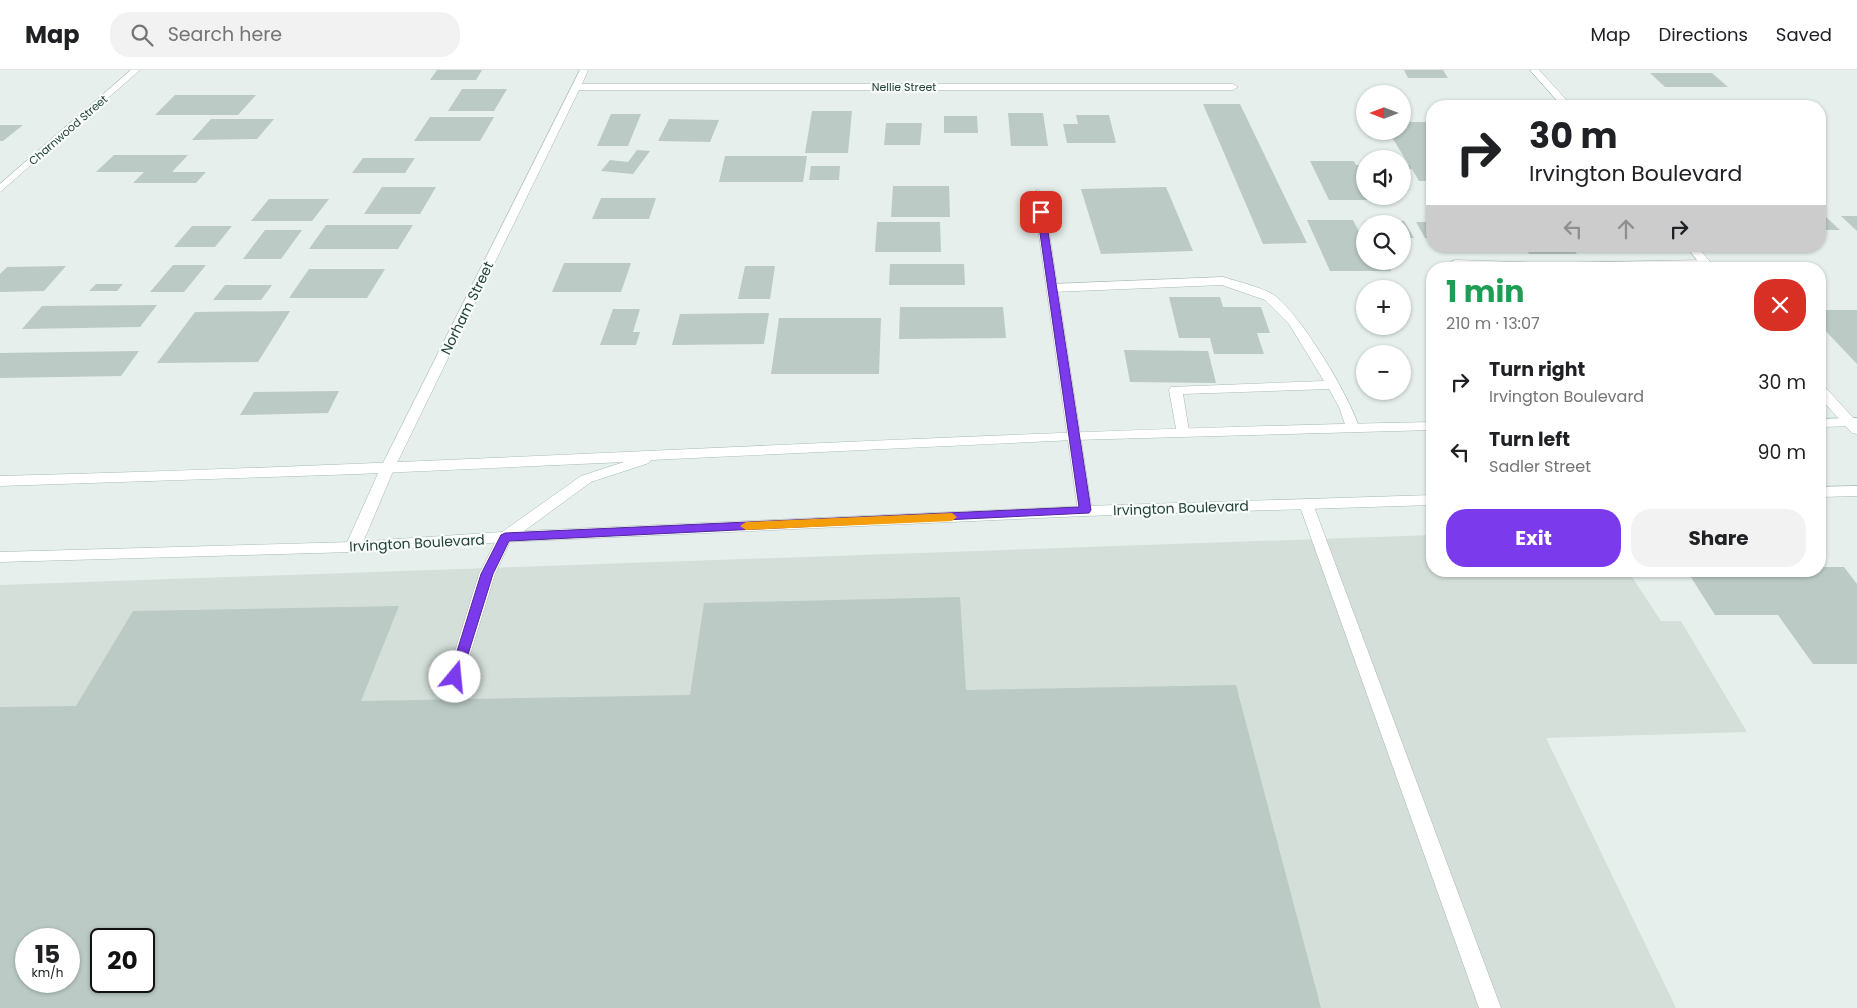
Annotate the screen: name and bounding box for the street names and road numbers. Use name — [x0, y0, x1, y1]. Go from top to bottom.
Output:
street label: Nellie Street — [872, 79, 936, 95]
street label: Charnwood Street — [25, 91, 111, 169]
street label: Norham Street — [436, 258, 498, 358]
street label: Irvington Boulevard — [1113, 496, 1249, 520]
street label: Irvington Boulevard — [349, 529, 485, 557]

